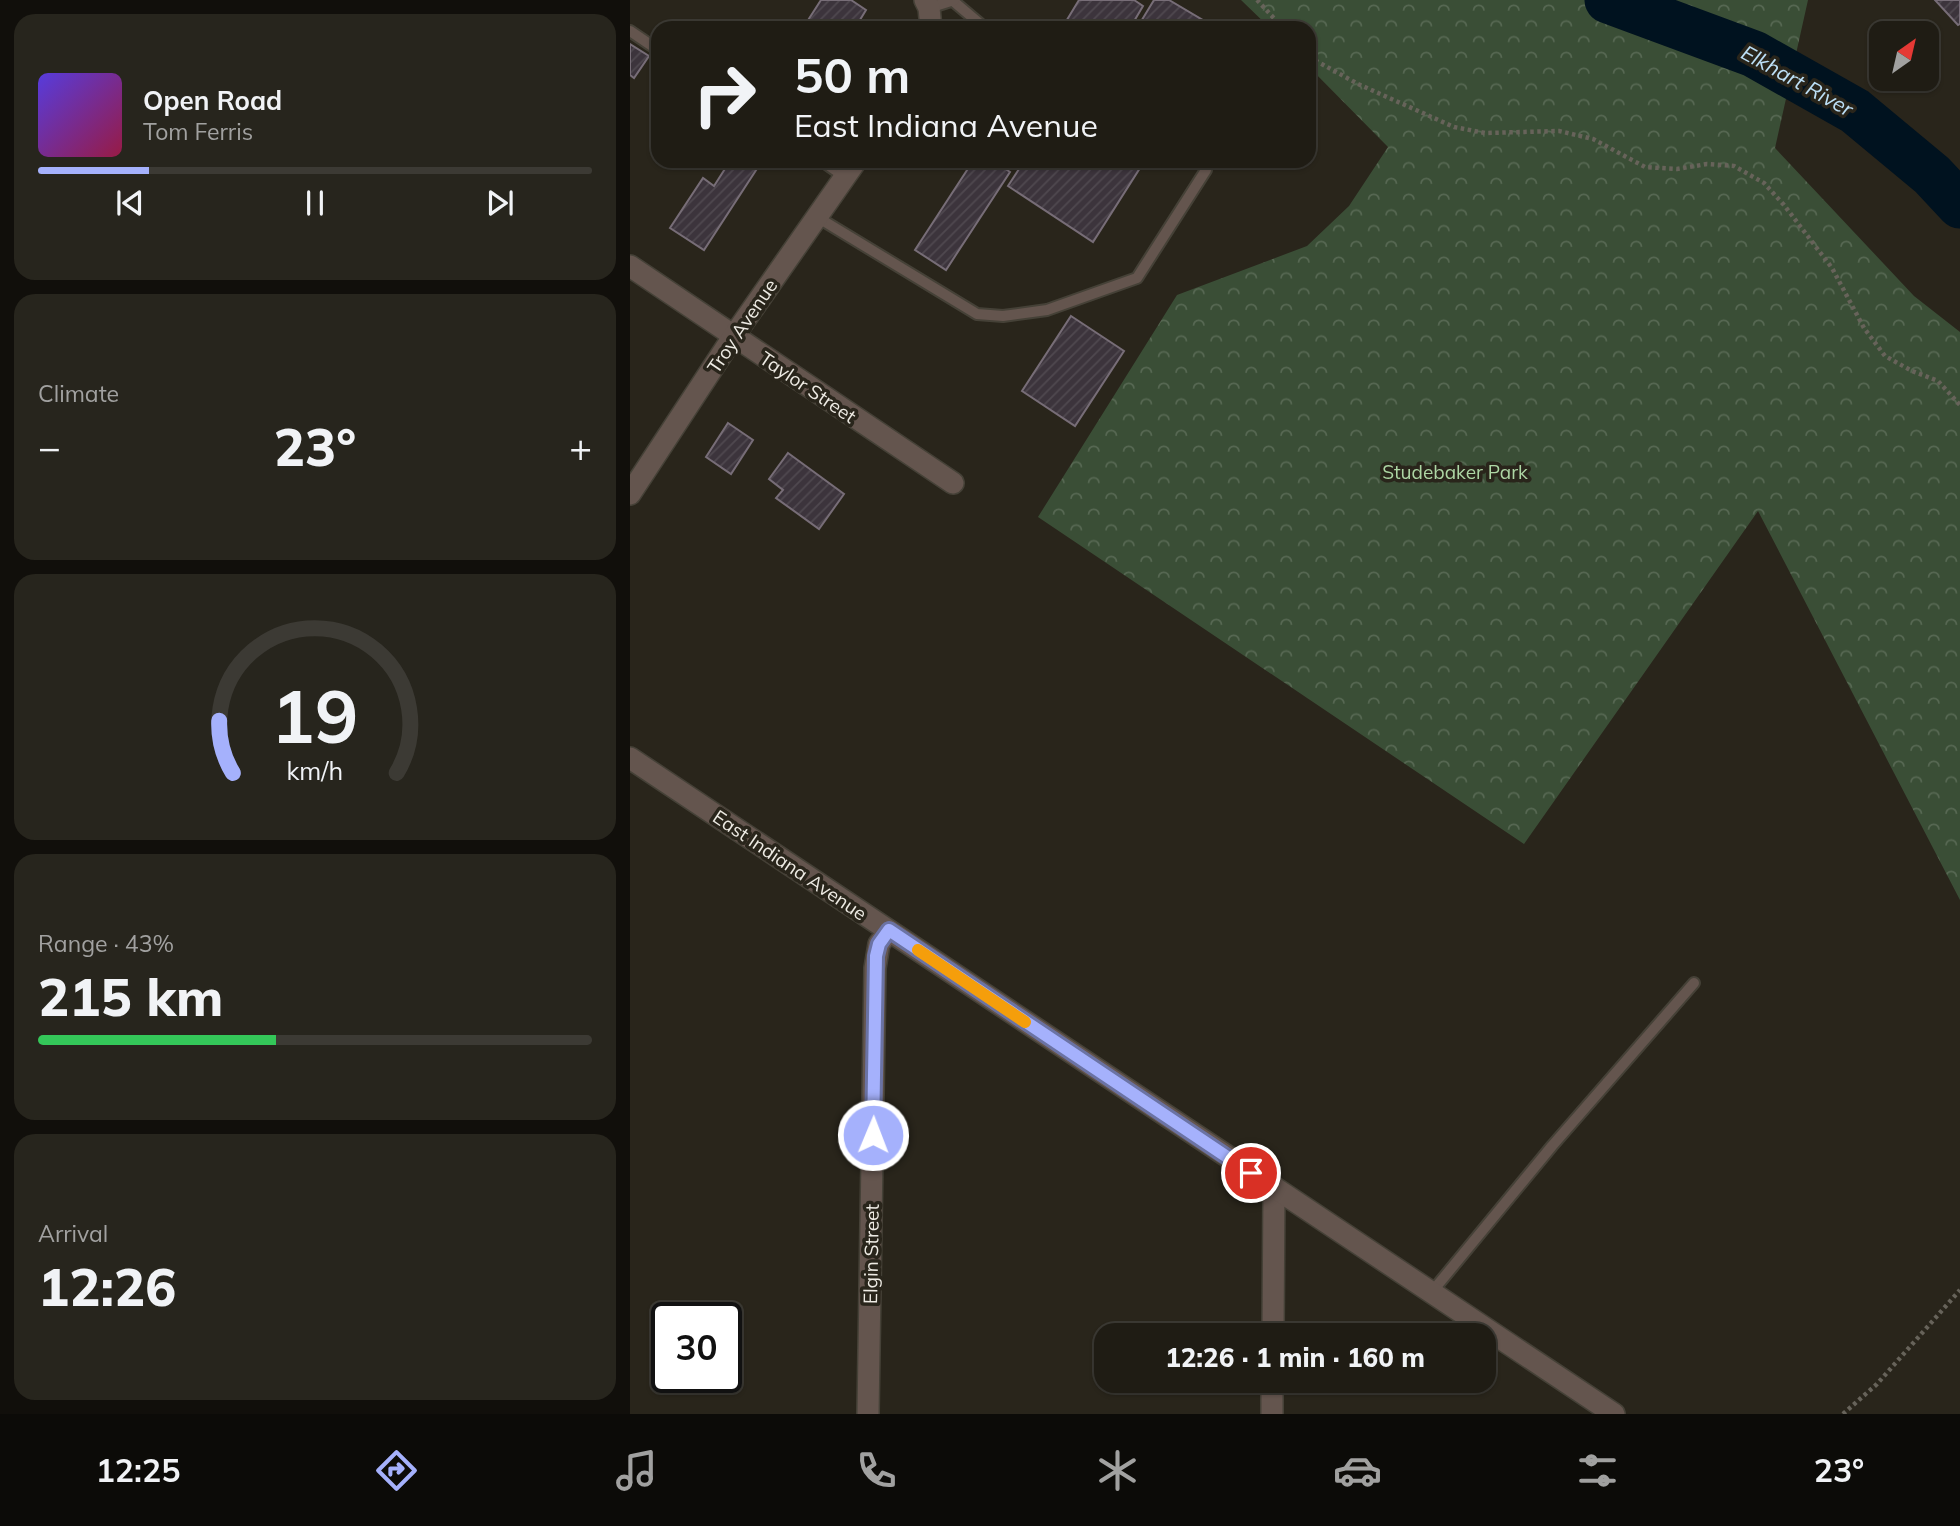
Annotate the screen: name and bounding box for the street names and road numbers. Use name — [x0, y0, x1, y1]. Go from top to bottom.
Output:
street label: Troy Avenue — [702, 274, 782, 378]
street label: Taylor Street — [755, 346, 861, 428]
street label: East Indiana Avenue — [709, 805, 871, 925]
street label: Elgin Street — [858, 1203, 884, 1304]

